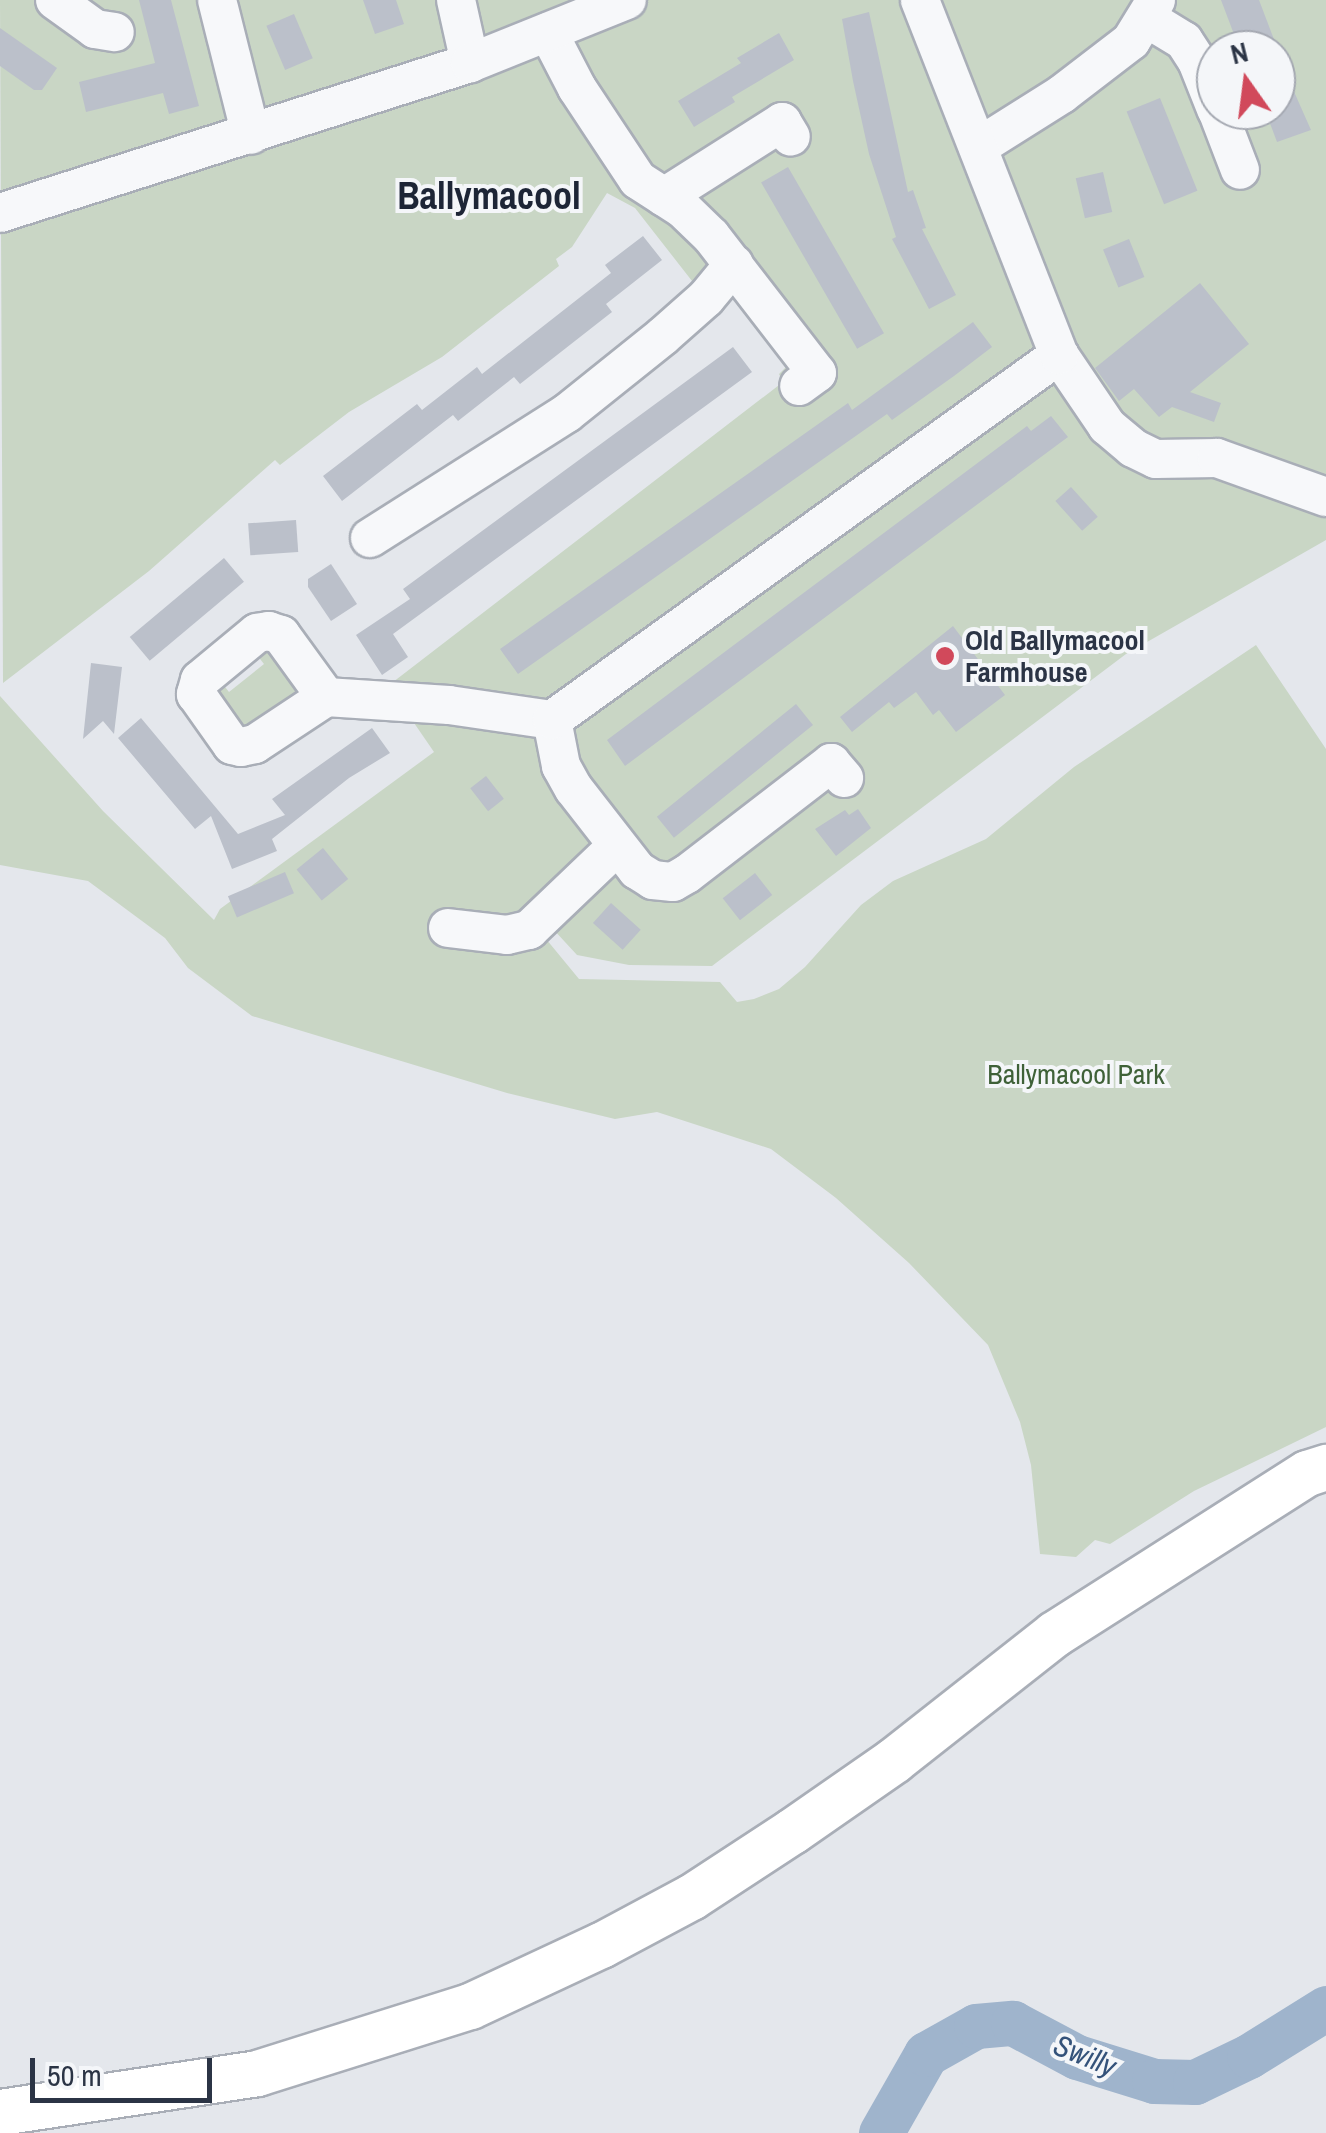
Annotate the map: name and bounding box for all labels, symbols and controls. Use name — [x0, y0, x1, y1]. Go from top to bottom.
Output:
north arrow — [1196, 30, 1296, 130]
text: N — [1227, 32, 1252, 73]
district label: Ballymacool — [397, 173, 581, 219]
place label: Old Ballymacool Farmhouse — [965, 623, 1145, 689]
marker: Old Ballymacool Farmhouse — [934, 645, 956, 667]
park label: Ballymacool Park — [987, 1057, 1165, 1091]
water label: Swilly — [1048, 2026, 1122, 2084]
scale bar — [35, 2038, 218, 2100]
text: 50 m — [47, 2055, 102, 2095]

